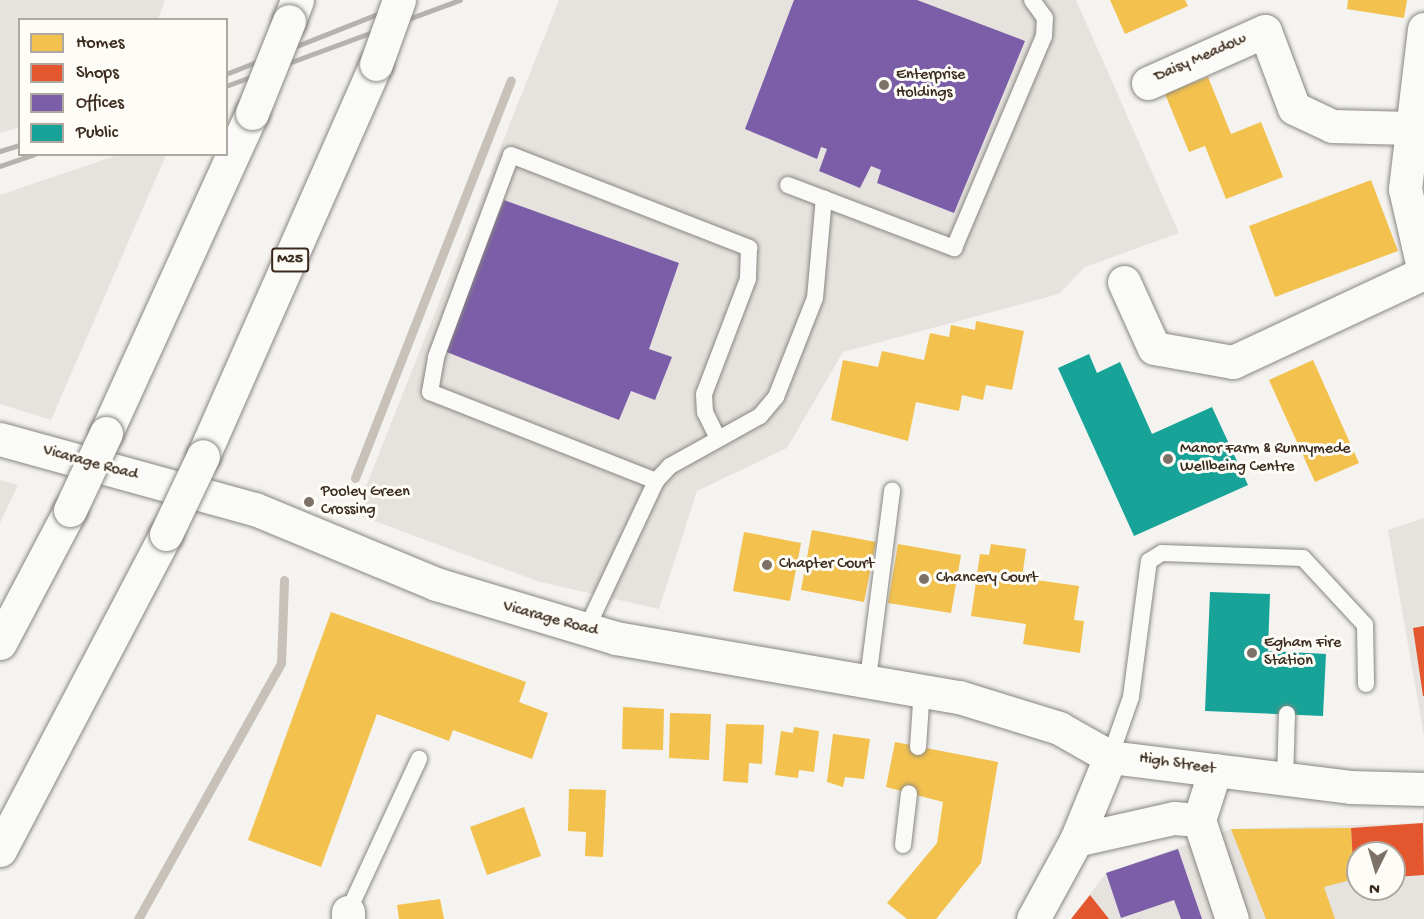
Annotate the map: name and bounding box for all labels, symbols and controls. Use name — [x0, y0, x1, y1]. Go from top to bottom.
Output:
legend — [18, 18, 228, 156]
street label: Daisy Meadow — [1152, 30, 1250, 88]
text: Homes — [76, 33, 124, 54]
text: Shops — [76, 63, 119, 84]
place label: Enterprise Holdings — [896, 66, 965, 104]
marker: Enterprise Holdings — [877, 78, 891, 92]
text: Offices — [76, 93, 124, 114]
text: Public — [76, 123, 118, 144]
road number: M25 — [270, 248, 310, 272]
place label: Manor Farm & Runnymede Wellbeing Centre — [1180, 440, 1351, 478]
street label: Vicarage Road — [41, 442, 139, 486]
marker: Manor Farm & Runnymede Wellbeing Centre — [1161, 452, 1175, 466]
place label: Pooley Green Crossing — [321, 483, 410, 521]
marker: Pooley Green Crossing — [302, 495, 316, 509]
place label: Chapter Court — [779, 555, 874, 575]
marker: Chapter Court — [760, 558, 774, 572]
place label: Chancery Court — [936, 569, 1037, 589]
marker: Chancery Court — [917, 572, 931, 586]
street label: Vicarage Road — [501, 598, 599, 642]
place label: Egham Fire Station — [1264, 634, 1341, 672]
marker: Egham Fire Station — [1245, 646, 1259, 660]
street label: High Street — [1138, 750, 1216, 780]
north arrow — [1346, 841, 1406, 901]
text: N — [1369, 878, 1381, 897]

